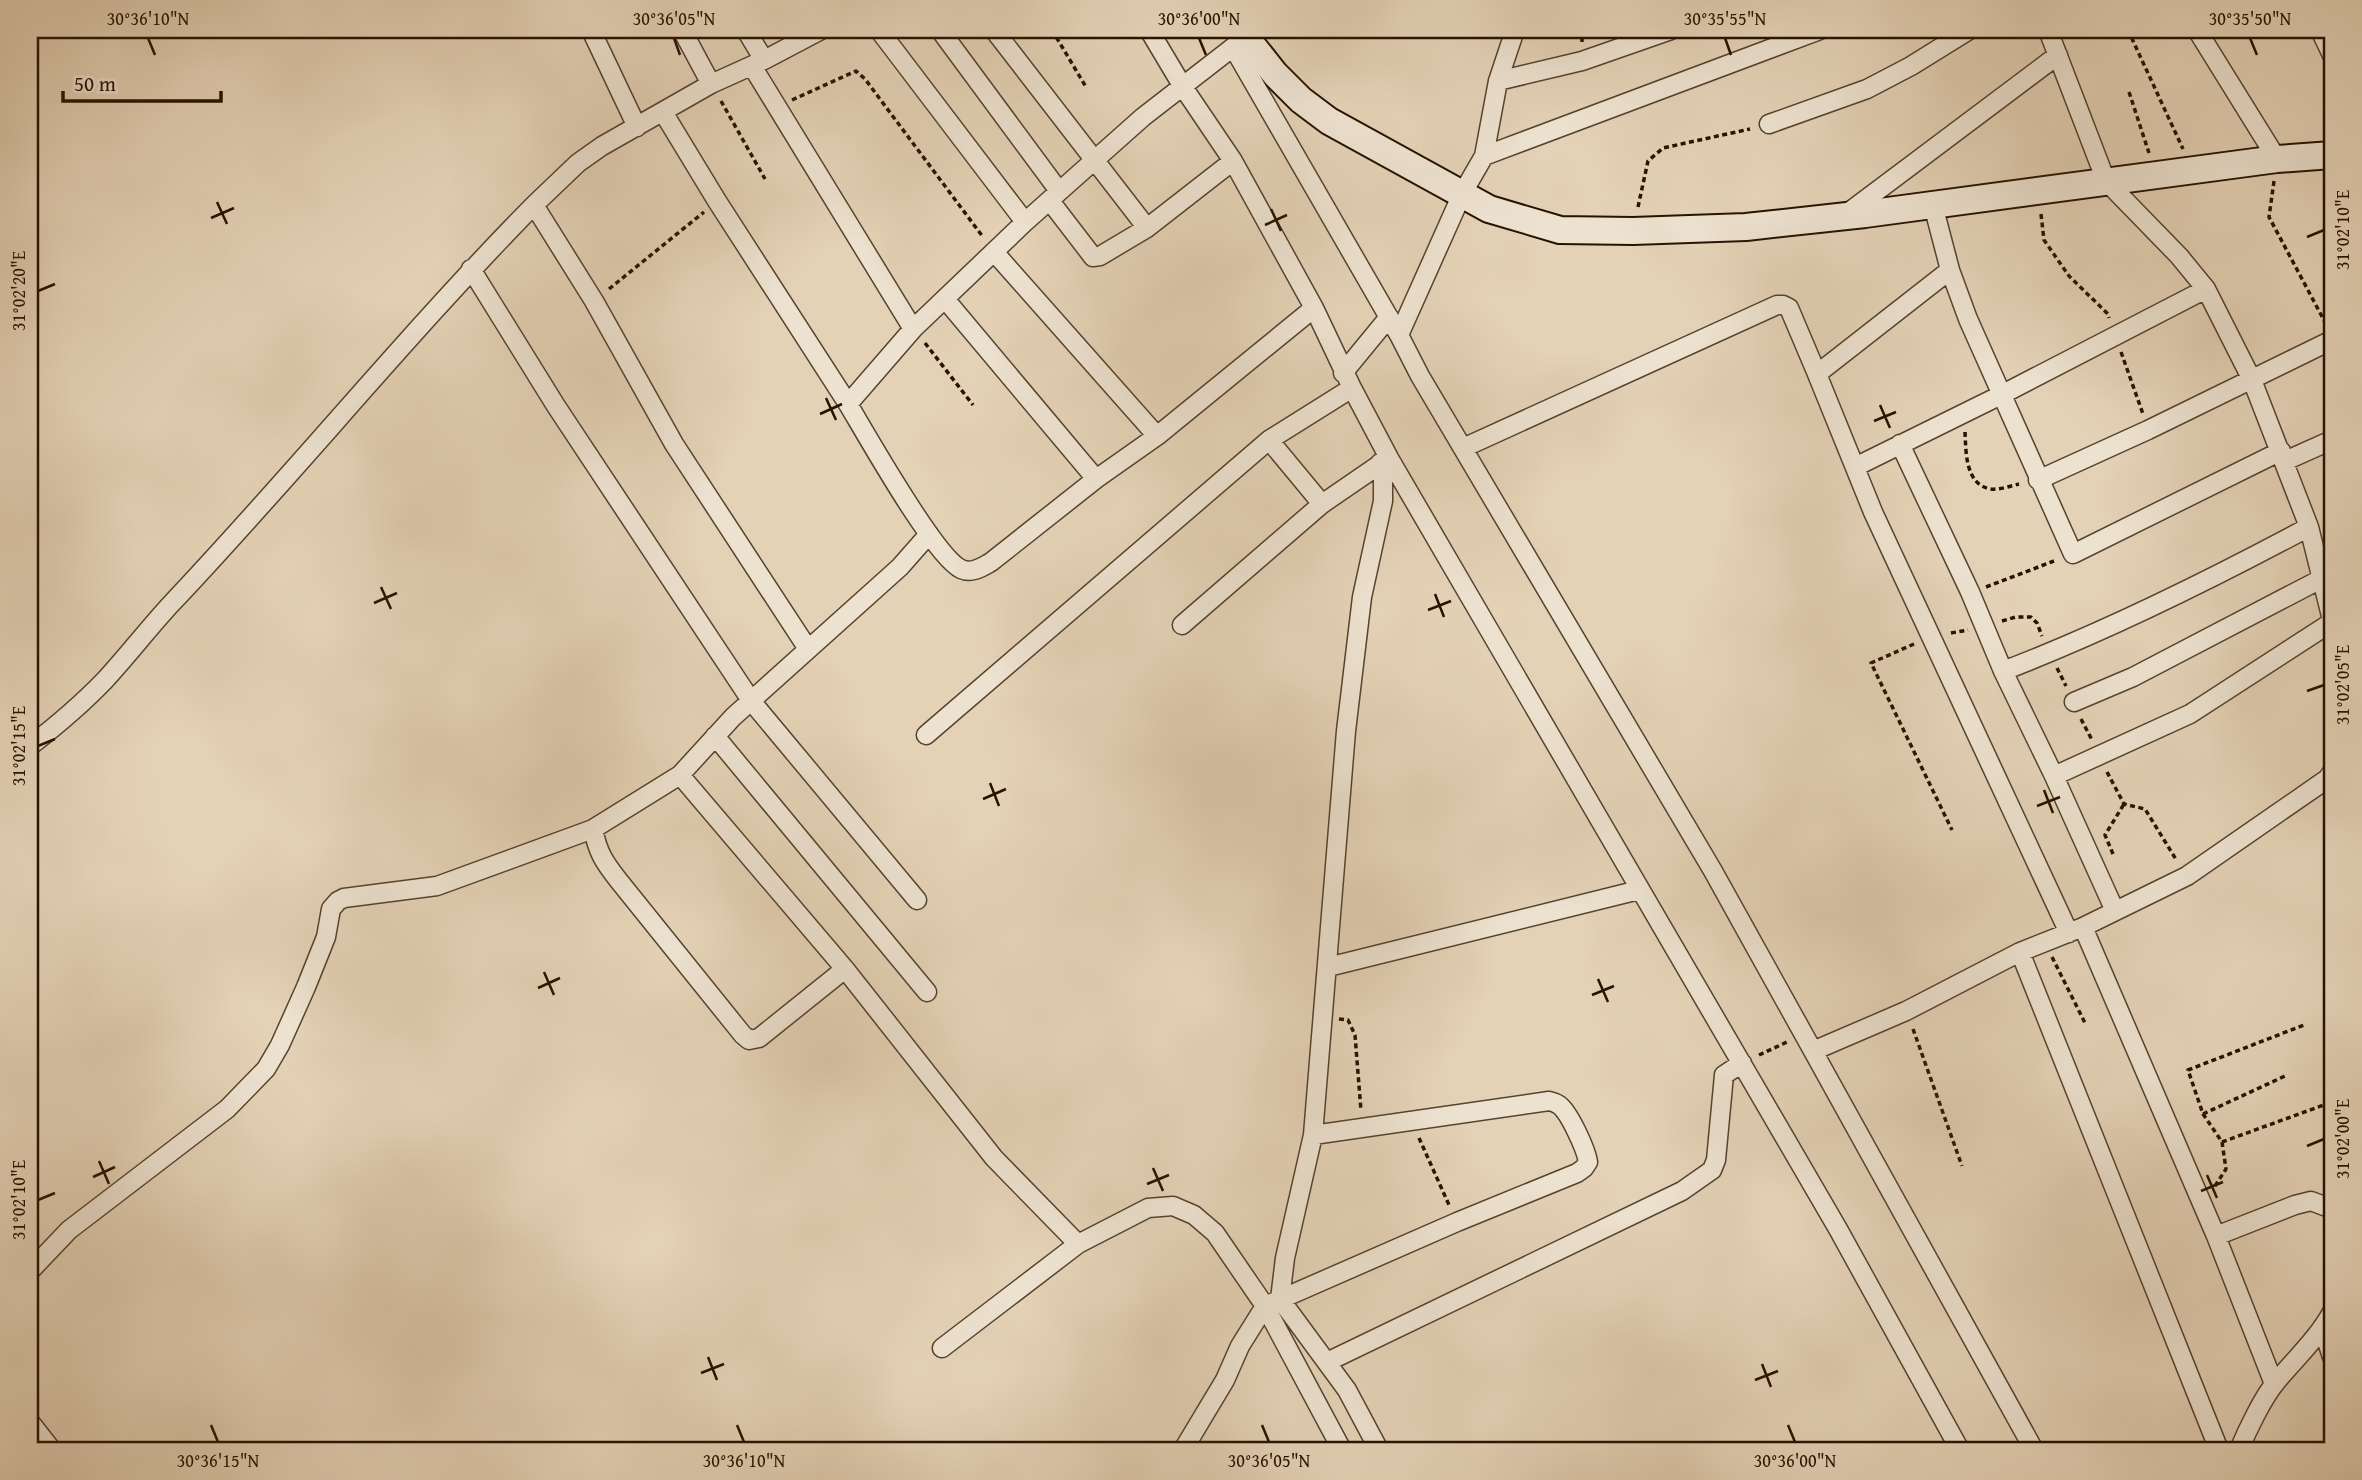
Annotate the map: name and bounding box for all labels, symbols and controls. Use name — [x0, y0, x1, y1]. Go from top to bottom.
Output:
text: 30°36'10"N — [107, 5, 190, 32]
text: 30°36'05"N — [633, 5, 716, 32]
text: 30°36'00"N — [1158, 5, 1241, 32]
text: 30°35'55"N — [1684, 5, 1767, 32]
text: 30°35'50"N — [2209, 5, 2292, 32]
scale bar — [63, 60, 220, 104]
text: 50 m — [74, 68, 116, 99]
text: 31°02'10"E — [2329, 190, 2356, 270]
text: 31°02'20"E — [5, 251, 32, 331]
text: 31°02'05"E — [2329, 645, 2356, 725]
text: 31°02'15"E — [5, 706, 32, 786]
text: 31°02'00"E — [2329, 1099, 2356, 1179]
text: 31°02'10"E — [5, 1160, 32, 1240]
text: 30°36'15"N — [177, 1447, 260, 1474]
text: 30°36'10"N — [703, 1447, 786, 1474]
text: 30°36'05"N — [1228, 1447, 1311, 1474]
text: 30°36'00"N — [1754, 1447, 1837, 1474]

